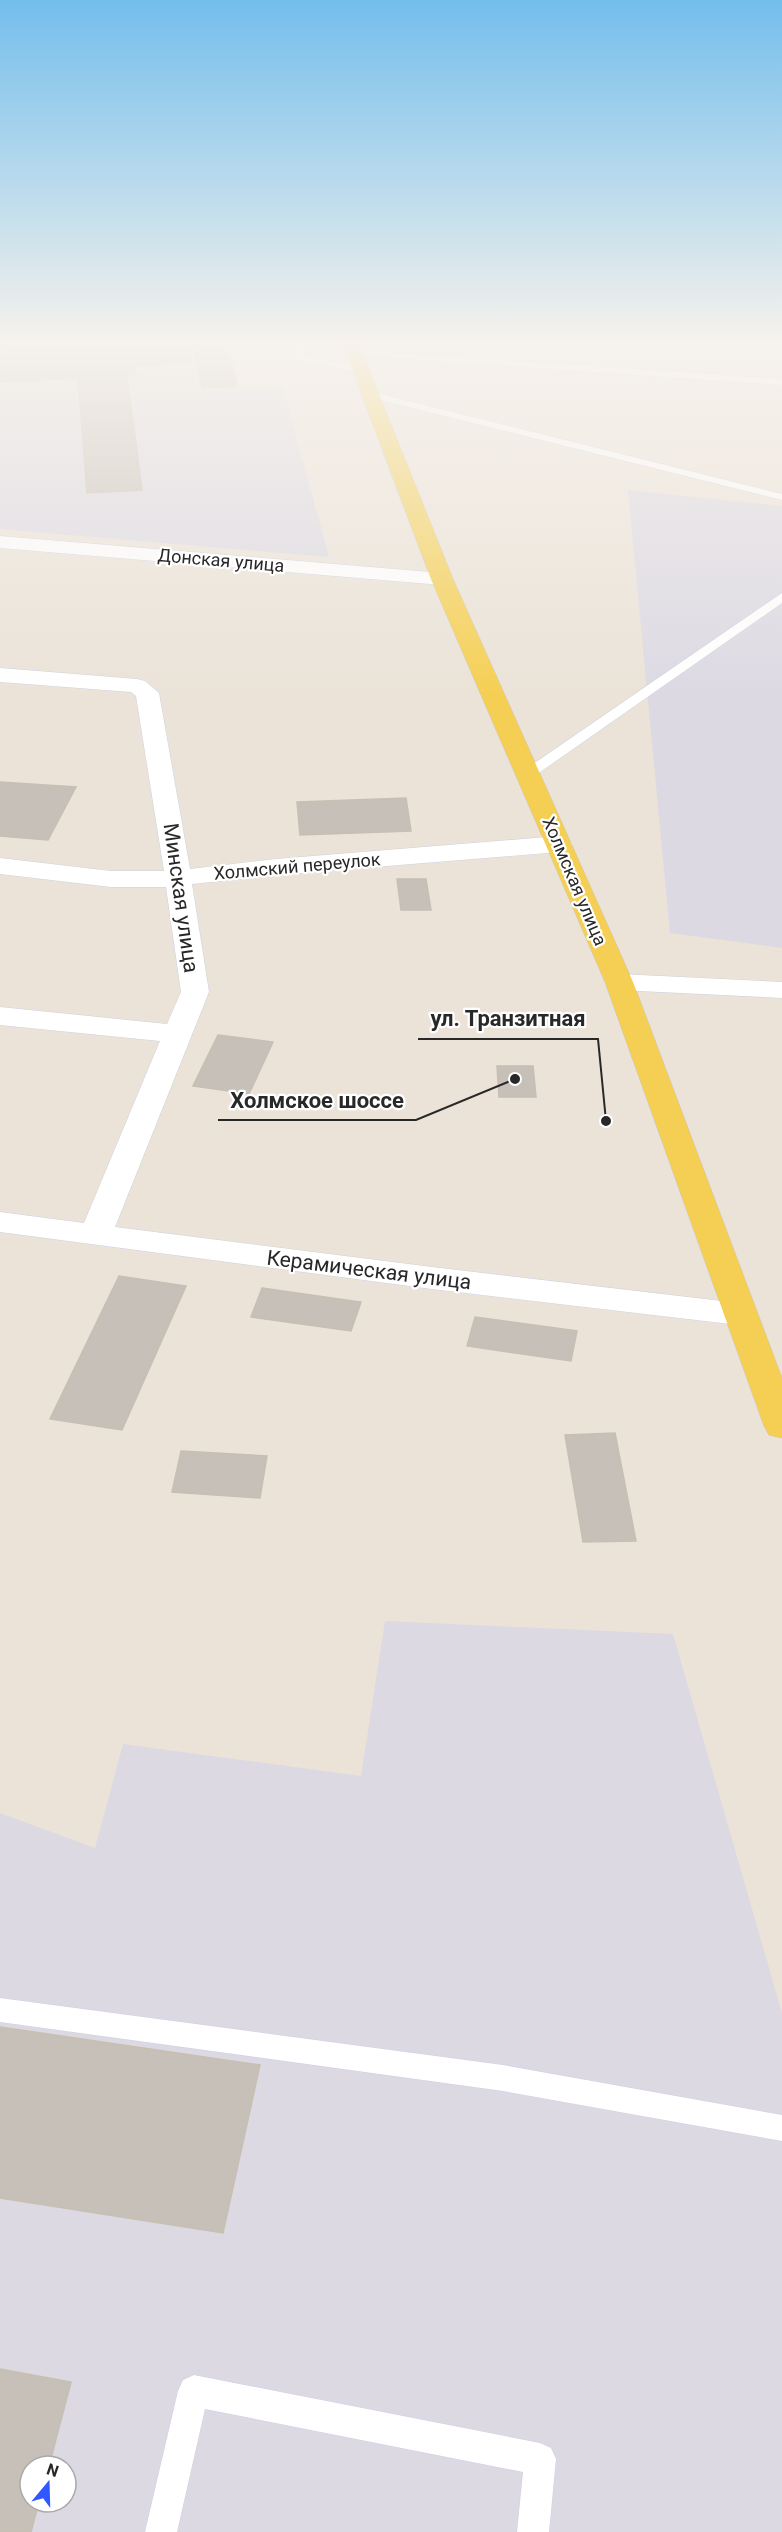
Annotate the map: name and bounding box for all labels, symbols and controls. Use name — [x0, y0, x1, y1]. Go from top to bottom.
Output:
street label: Донская улица — [157, 544, 285, 576]
street label: Холмская улица — [538, 814, 612, 948]
street label: Минская улица — [159, 822, 203, 974]
street label: Холмский переулок — [213, 848, 382, 884]
callout: ул. Транзитная — [418, 999, 598, 1039]
text: ул. Транзитная — [430, 1006, 586, 1031]
callout: Холмское шоссе — [218, 1080, 416, 1120]
text: Холмское шоссе — [230, 1088, 404, 1113]
street label: Керамическая улица — [265, 1246, 473, 1294]
north arrow — [18, 2454, 78, 2514]
text: N — [44, 2459, 61, 2481]

